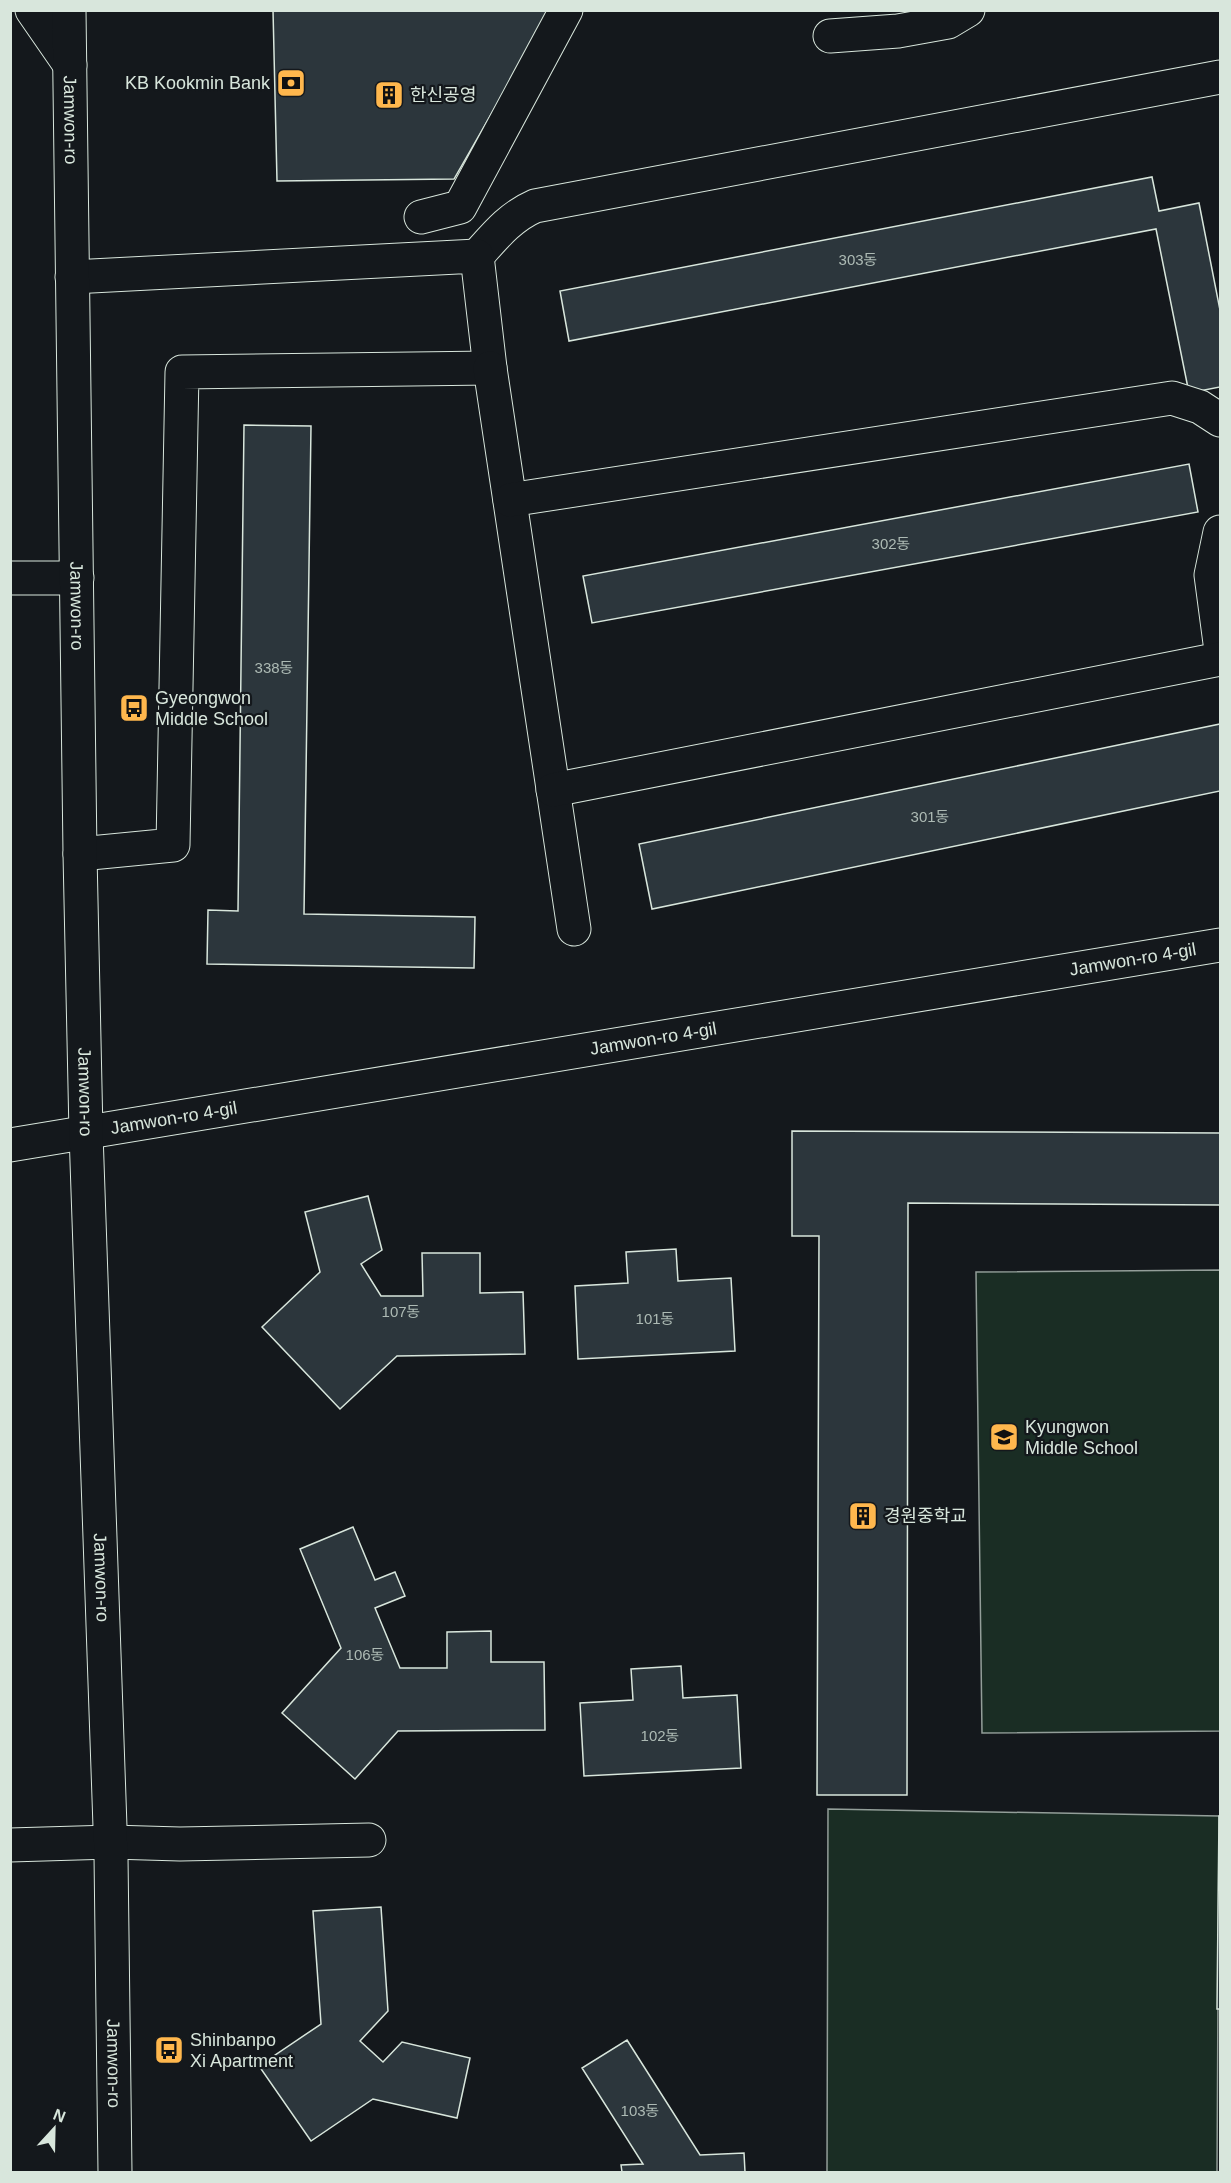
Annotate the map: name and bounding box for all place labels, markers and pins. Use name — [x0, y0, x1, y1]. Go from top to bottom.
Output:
bank icon: KB Kookmin Bank — [275, 67, 307, 99]
place label: KB Kookmin Bank — [125, 73, 271, 93]
building icon: 한신공영 — [373, 79, 405, 111]
place label: 한신공영 — [410, 85, 476, 105]
place label: Gyeongwon Middle School — [155, 688, 268, 729]
bus stop icon: Gyeongwon Middle School — [118, 692, 150, 724]
place label: Kyungwon Middle School — [1025, 1417, 1138, 1458]
school or university icon: Kyungwon Middle School — [988, 1421, 1020, 1453]
building icon: 경원중학교 — [847, 1500, 879, 1532]
place label: 경원중학교 — [884, 1506, 967, 1526]
place label: Shinbanpo Xi Apartment — [190, 2030, 293, 2071]
bus stop icon: Shinbanpo Xi Apartment — [153, 2034, 185, 2066]

